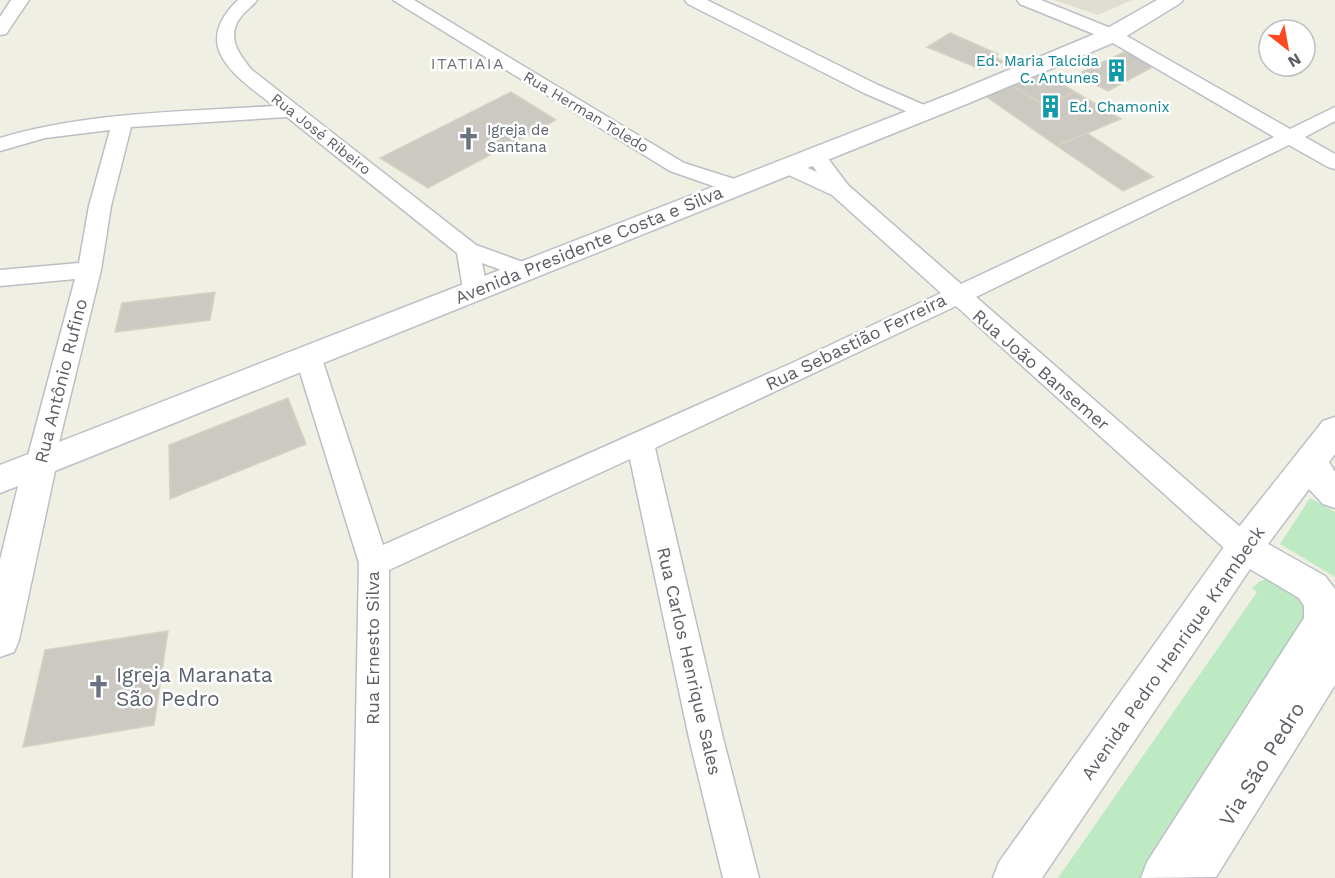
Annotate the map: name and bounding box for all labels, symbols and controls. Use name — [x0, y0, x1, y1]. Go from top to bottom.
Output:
north arrow — [1257, 18, 1317, 78]
text: N — [1284, 49, 1304, 72]
place label: Ed. Maria Talcida C. Antunes — [976, 52, 1100, 87]
district label: ITATIAIA — [431, 54, 505, 73]
building icon: Ed. Maria Talcida C. Antunes — [1104, 57, 1130, 83]
street label: Rua Herman Toledo — [520, 68, 652, 156]
street label: Rua José Ribeiro — [267, 89, 375, 179]
building icon: Ed. Chamonix — [1038, 94, 1064, 120]
place label: Ed. Chamonix — [1069, 98, 1169, 116]
place label: Igreja de Santana — [487, 121, 549, 156]
church icon: Igreja de Santana — [456, 126, 482, 152]
street label: Avenida Presidente Costa e Silva — [452, 181, 726, 308]
street label: Rua Sebastião Ferreira — [762, 289, 950, 394]
street label: Rua Antônio Rufino — [30, 296, 91, 465]
street label: Rua João Bansemer — [969, 305, 1114, 435]
street label: Avenida Pedro Henrique Krambeck — [1077, 522, 1269, 783]
street label: Rua Carlos Henrique Sales — [653, 545, 726, 777]
street label: Rua Ernesto Silva — [362, 571, 383, 725]
place label: Igreja Maranata São Pedro — [116, 662, 273, 711]
church icon: Igreja Maranata São Pedro — [85, 674, 111, 700]
street label: Via São Pedro — [1214, 697, 1310, 830]

